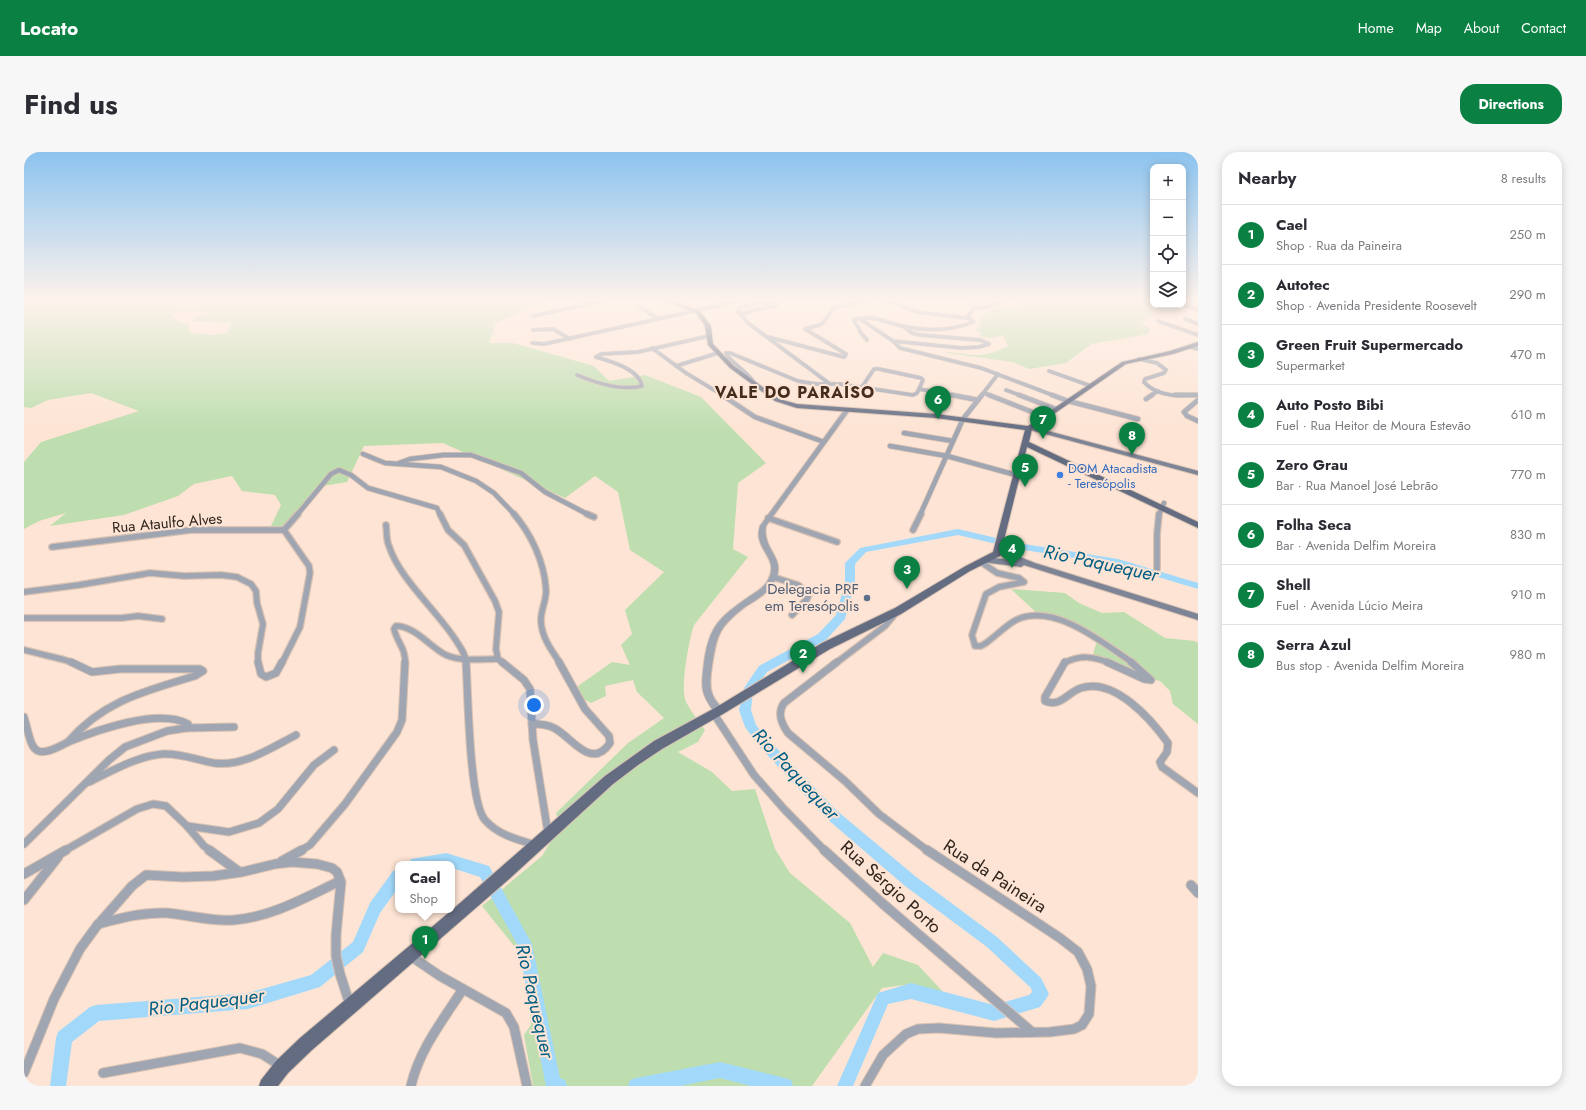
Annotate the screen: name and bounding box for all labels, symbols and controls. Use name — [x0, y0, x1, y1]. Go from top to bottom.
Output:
text: Locato — [20, 15, 78, 42]
text: Home — [1358, 18, 1394, 38]
text: Map — [1416, 18, 1442, 38]
text: About — [1464, 18, 1499, 38]
text: Contact — [1521, 18, 1566, 38]
text: Find us — [24, 84, 118, 125]
button: Directions — [1460, 84, 1562, 124]
map controls — [1150, 164, 1186, 308]
button: + — [1150, 164, 1186, 200]
text: Nearby — [1238, 166, 1296, 190]
text: 8 results — [1501, 169, 1546, 188]
button: − — [1150, 200, 1186, 236]
text: Cael — [1276, 214, 1307, 236]
text: 1 — [1248, 225, 1254, 244]
text: 250 m — [1509, 225, 1546, 244]
button: locate — [1150, 236, 1186, 272]
text: Shop · Rua da Paineira — [1276, 236, 1402, 255]
button: layers — [1150, 272, 1186, 308]
text: Autotec — [1276, 274, 1330, 296]
text: 2 — [1247, 285, 1255, 304]
text: 290 m — [1509, 285, 1546, 304]
text: Shop · Avenida Presidente Roosevelt — [1276, 296, 1477, 315]
text: Green Fruit Supermercado — [1276, 334, 1463, 356]
text: 3 — [1247, 345, 1255, 364]
text: 470 m — [1510, 345, 1546, 364]
text: Supermarket — [1276, 356, 1345, 375]
district label: VALE DO PARAÍSO — [714, 381, 875, 404]
pin: 6 — [925, 386, 951, 419]
text: Auto Posto Bibi — [1276, 394, 1384, 416]
text: 4 — [1246, 405, 1256, 424]
text: 610 m — [1511, 405, 1546, 424]
pin: 7 — [1030, 406, 1056, 439]
text: Fuel · Rua Heitor de Moura Estevão — [1276, 416, 1471, 435]
pin: 8 — [1119, 422, 1145, 455]
pin: 5 — [1012, 454, 1038, 487]
text: Zero Grau — [1276, 454, 1348, 476]
place label: DOM Atacadista - Teresópolis — [1068, 459, 1157, 493]
text: 5 — [1247, 465, 1255, 484]
text: 770 m — [1511, 465, 1546, 484]
marker: DOM Atacadista - Teresópolis — [1055, 470, 1065, 480]
text: Bar · Rua Manoel José Lebrão — [1276, 476, 1438, 495]
street label: Rua Ataulfo Alves — [111, 507, 223, 539]
text: Folha Seca — [1276, 514, 1351, 536]
text: 6 — [1247, 525, 1255, 544]
text: 830 m — [1510, 525, 1546, 544]
pin: 4 — [999, 535, 1025, 568]
text: Bar · Avenida Delfim Moreira — [1276, 536, 1436, 555]
water label: Rio Paquequer — [1041, 538, 1162, 589]
pin: 3 — [894, 556, 920, 589]
text: Shell — [1276, 574, 1311, 596]
place label: Delegacia PRF em Teresópolis — [765, 578, 859, 617]
text: 7 — [1247, 585, 1255, 604]
text: 910 m — [1511, 585, 1546, 604]
marker: Delegacia PRF em Teresópolis — [862, 593, 872, 603]
text: Fuel · Avenida Lúcio Meira — [1276, 596, 1423, 615]
text: Serra Azul — [1276, 634, 1351, 656]
pin: 2 — [790, 640, 816, 673]
text: 8 — [1247, 645, 1255, 664]
text: 980 m — [1510, 645, 1546, 664]
text: Bus stop · Avenida Delfim Moreira — [1276, 656, 1464, 675]
your location — [524, 695, 544, 715]
water label: Rio Paquequer — [746, 722, 847, 827]
street label: Rua da Paineira — [938, 833, 1052, 919]
street label: Rua Sérgio Porto — [835, 834, 947, 940]
popup — [395, 861, 455, 913]
text: Cael — [409, 867, 441, 889]
text: Shop — [409, 889, 438, 908]
pin: 1 — [412, 926, 438, 959]
water label: Rio Paquequer — [509, 941, 562, 1062]
water label: Rio Paquequer — [146, 981, 267, 1023]

